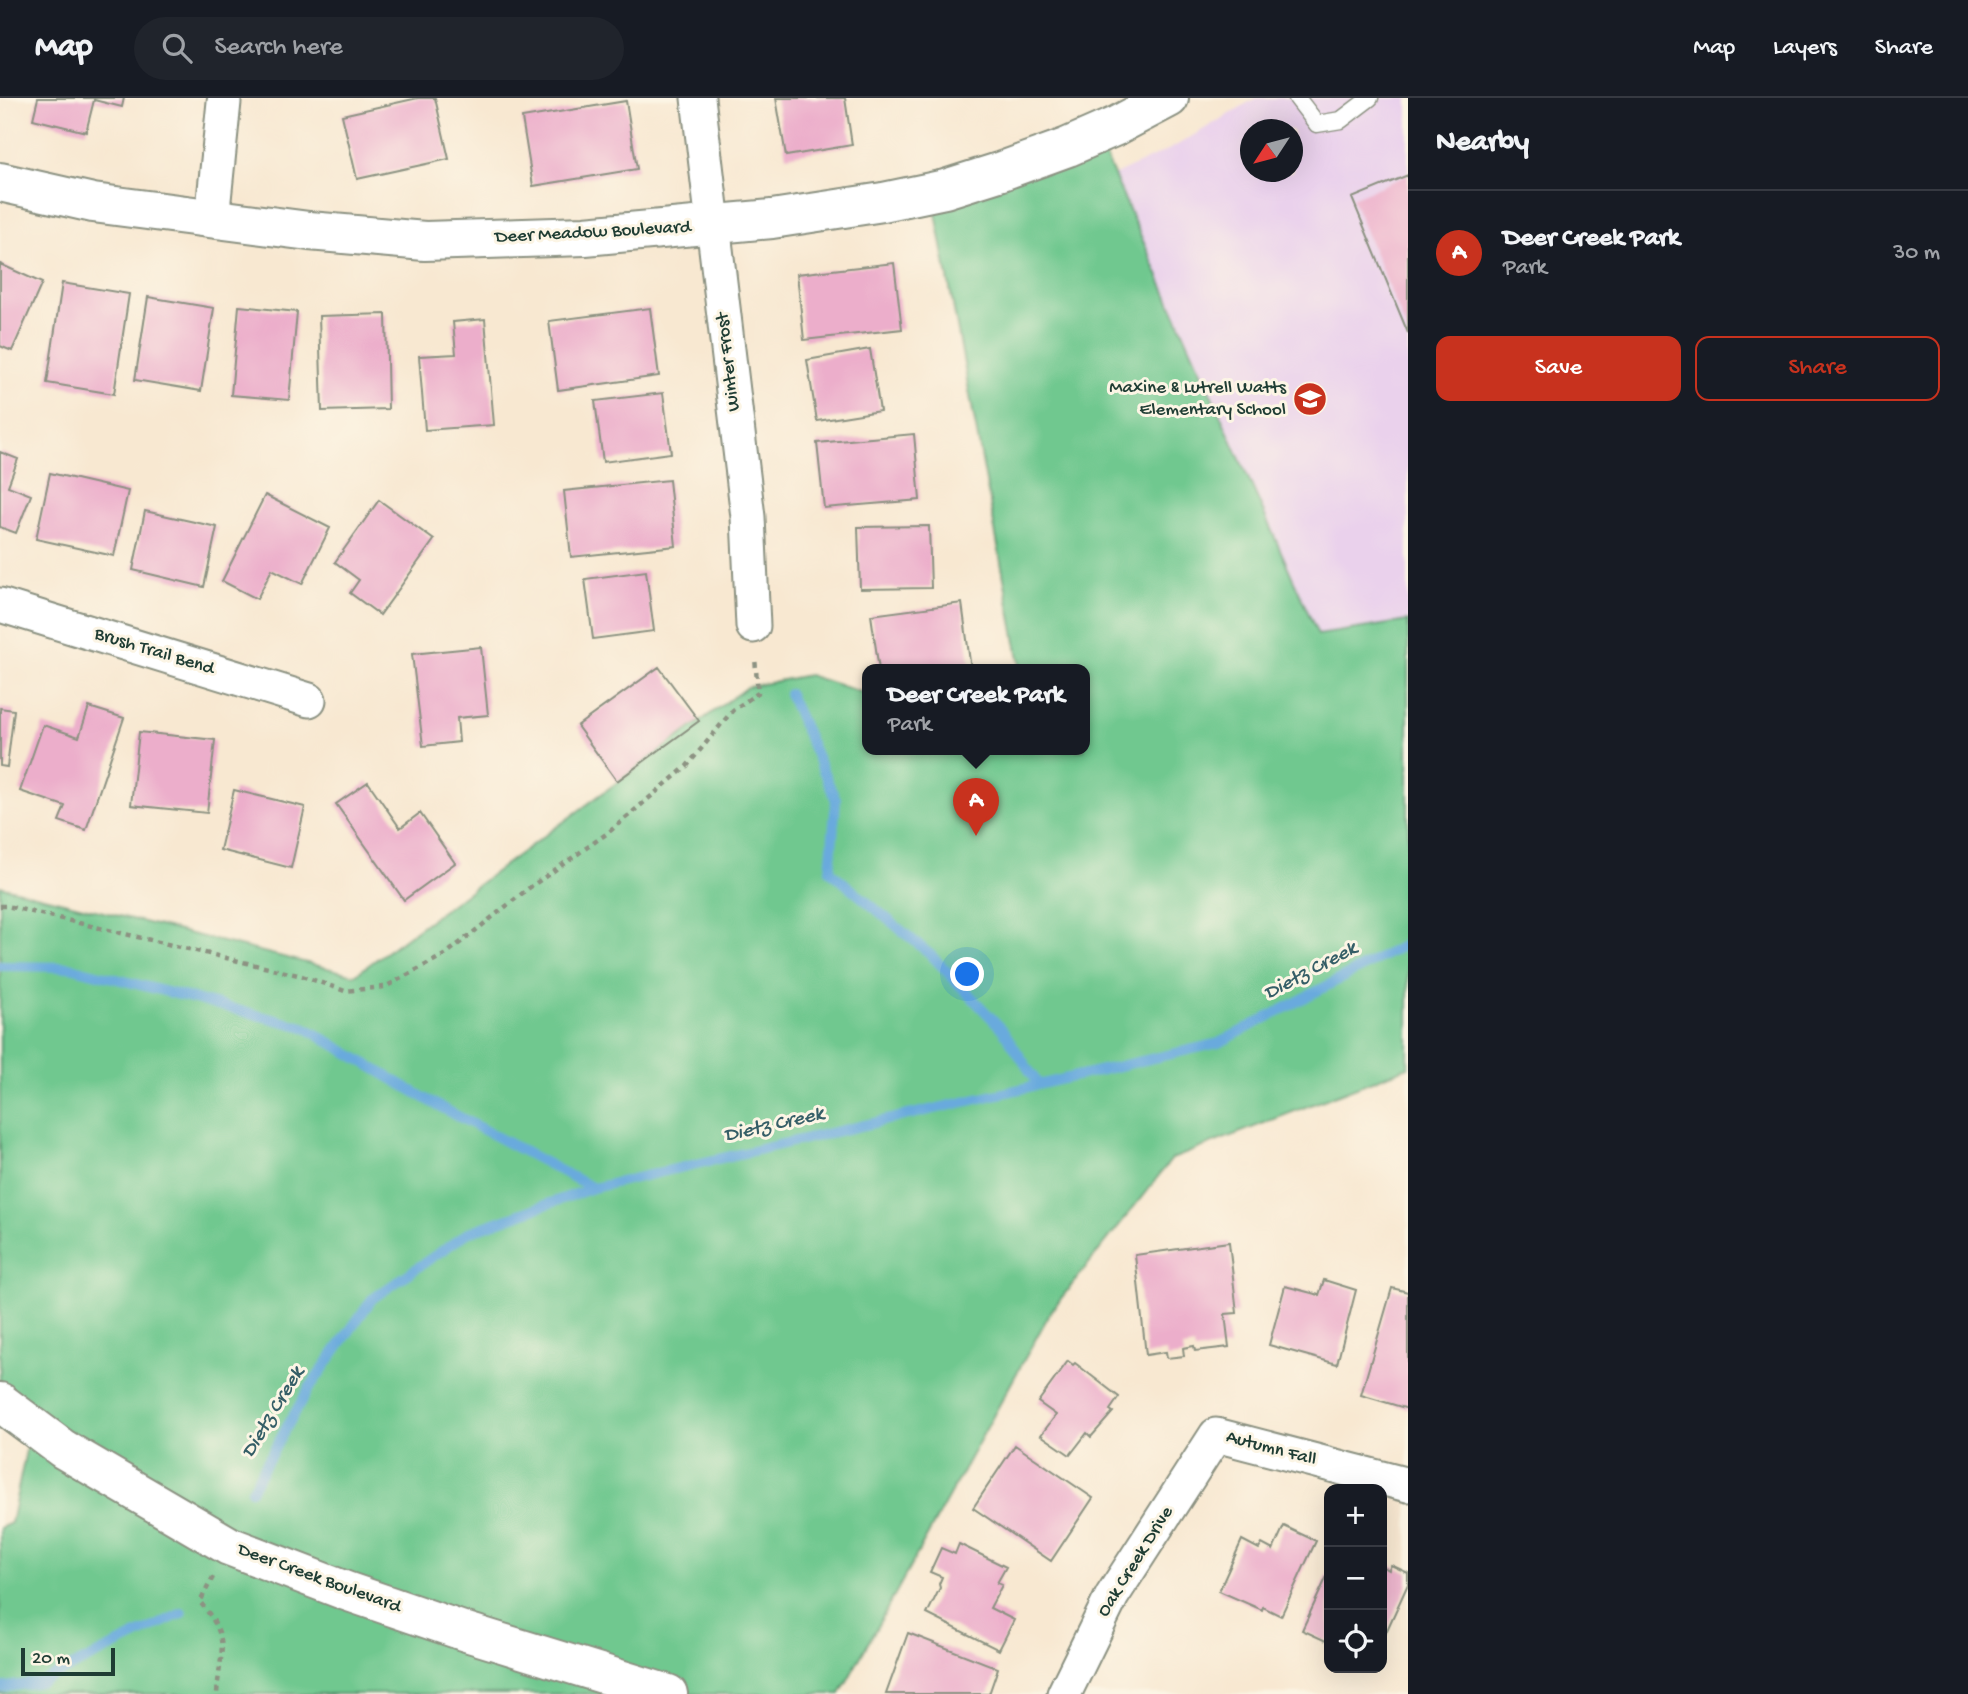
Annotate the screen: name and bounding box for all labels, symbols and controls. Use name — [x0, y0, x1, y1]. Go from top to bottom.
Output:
search box — [134, 17, 624, 80]
text: Map — [35, 29, 92, 67]
icon: search — [158, 29, 196, 67]
text: Search here — [214, 33, 343, 64]
text: Map — [1693, 34, 1735, 63]
text: Layers — [1773, 34, 1837, 63]
text: Share — [1875, 34, 1933, 63]
north arrow — [1240, 119, 1303, 182]
text: Nearby — [1436, 126, 1529, 161]
street label: Deer Meadow Boulevard — [492, 216, 693, 250]
text: Deer Creek Park — [1503, 224, 1680, 255]
text: A — [1452, 240, 1466, 267]
text: 30 m — [1893, 240, 1940, 267]
text: Park — [1503, 255, 1547, 282]
street label: Winter Frost — [711, 309, 746, 413]
button: Save — [1436, 336, 1681, 401]
button: Share — [1695, 336, 1940, 401]
place label: Maxine & Lutrell Watts Elementary School — [1109, 377, 1287, 422]
school or university icon: Maxine & Lutrell Watts Elementary School — [1291, 380, 1329, 418]
street label: Brush Trail Bend — [90, 623, 218, 682]
popup — [862, 664, 1090, 755]
text: Deer Creek Park — [888, 681, 1064, 712]
text: Park — [888, 712, 932, 739]
pin: A — [953, 778, 999, 836]
water label: Dietz Creek — [1260, 936, 1364, 1007]
your location — [950, 957, 984, 991]
water label: Dietz Creek — [722, 1102, 829, 1150]
water label: Dietz Creek — [237, 1361, 312, 1463]
street label: Autumn Fall — [1223, 1426, 1319, 1472]
map controls — [1324, 1484, 1387, 1673]
button: + — [1324, 1484, 1387, 1547]
street label: Oak Creek Drive — [1093, 1502, 1179, 1622]
street label: Deer Creek Boulevard — [232, 1538, 406, 1620]
button: − — [1324, 1547, 1387, 1610]
button: locate — [1324, 1610, 1387, 1673]
scale bar — [21, 1645, 116, 1677]
text: 20 m — [32, 1648, 70, 1671]

